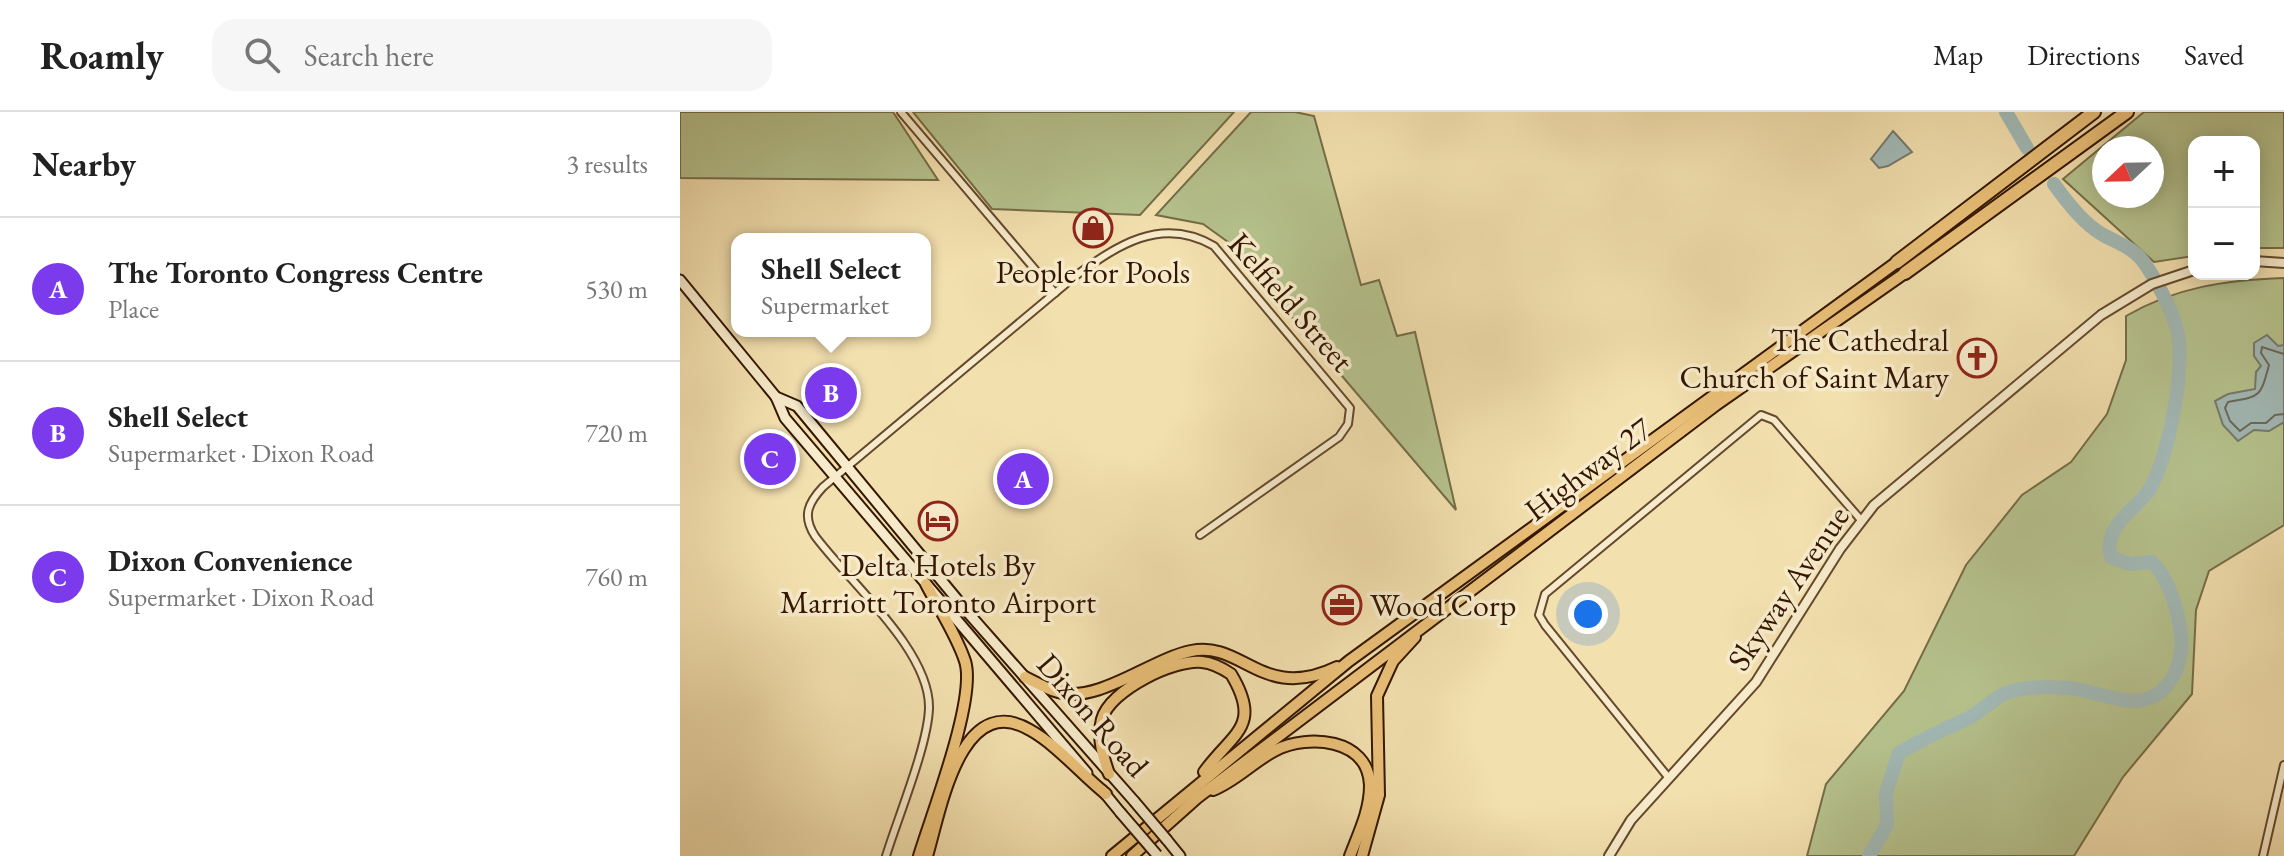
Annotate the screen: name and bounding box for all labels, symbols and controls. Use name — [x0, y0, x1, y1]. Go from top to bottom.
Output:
search box — [212, 19, 772, 91]
text: Roamly — [40, 31, 164, 80]
icon: search — [240, 33, 284, 77]
text: Search here — [304, 36, 434, 75]
text: Map — [1933, 37, 1983, 73]
text: Directions — [2027, 37, 2140, 73]
text: Saved — [2184, 37, 2244, 73]
north arrow — [2092, 136, 2164, 208]
map controls — [2188, 136, 2260, 280]
button: + — [2188, 136, 2260, 208]
text: Nearby — [32, 142, 136, 186]
text: 3 results — [567, 147, 648, 181]
shop icon: People for Pools — [1072, 207, 1114, 249]
button: − — [2188, 208, 2260, 280]
street label: Kelfield Street — [1219, 223, 1363, 381]
popup — [731, 233, 931, 337]
text: Shell Select — [761, 249, 901, 288]
place label: People for Pools — [996, 251, 1190, 293]
text: The Toronto Congress Centre — [108, 253, 483, 292]
text: A — [49, 272, 67, 306]
text: 530 m — [585, 272, 648, 306]
text: Supermarket — [761, 288, 889, 322]
text: Place — [108, 292, 159, 326]
place label: The Cathedral Church of Saint Mary — [1679, 319, 1950, 398]
church icon: The Cathedral Church of Saint Mary — [1956, 337, 1998, 379]
pin: B — [805, 363, 857, 423]
text: Shell Select — [108, 397, 248, 436]
street label: Highway 27 — [1516, 407, 1660, 530]
text: B — [50, 416, 66, 450]
text: 720 m — [585, 416, 648, 450]
pin: C — [744, 429, 796, 489]
text: Supermarket · Dixon Road — [108, 436, 374, 470]
pin: A — [997, 449, 1049, 509]
street label: Skyway Avenue — [1717, 497, 1859, 679]
hotel icon: Delta Hotels By Marriott Toronto Airport — [917, 500, 959, 542]
text: Dixon Convenience — [108, 541, 353, 580]
place label: Delta Hotels By Marriott Toronto Airport — [780, 544, 1096, 623]
text: C — [49, 560, 67, 594]
text: 760 m — [585, 560, 648, 594]
text: Supermarket · Dixon Road — [108, 580, 374, 614]
office icon: Wood Corp — [1321, 584, 1363, 626]
place label: Wood Corp — [1370, 584, 1516, 626]
your location — [1568, 594, 1608, 634]
street label: Dixon Road — [1028, 644, 1159, 786]

